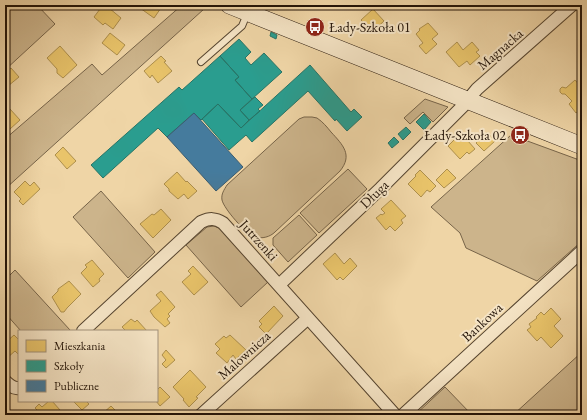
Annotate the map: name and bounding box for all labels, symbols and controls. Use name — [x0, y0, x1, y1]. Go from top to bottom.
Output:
bus stop icon: Łady-Szkoła 01 — [304, 16, 326, 38]
place label: Łady-Szkoła 01 — [329, 18, 411, 36]
street label: Magnacka — [473, 24, 527, 74]
bus stop icon: Łady-Szkoła 02 — [509, 124, 531, 146]
place label: Łady-Szkoła 02 — [424, 126, 506, 144]
street label: Długa — [356, 176, 393, 212]
street label: Jutrzenki — [235, 215, 283, 265]
street label: Bankowa — [458, 298, 507, 345]
street label: Malownicza — [214, 326, 274, 383]
legend — [18, 330, 158, 402]
text: Mieszkania — [54, 338, 106, 354]
text: Szkoły — [54, 358, 85, 374]
text: Publiczne — [54, 378, 99, 394]

